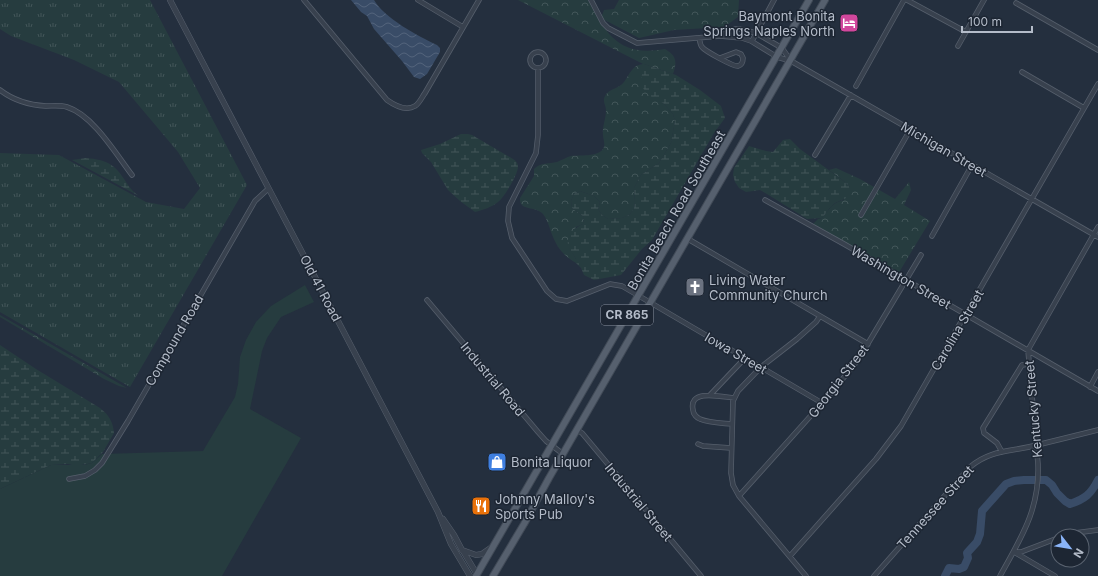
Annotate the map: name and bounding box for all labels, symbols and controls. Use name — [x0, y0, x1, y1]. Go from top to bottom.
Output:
place label: Baymont Bonita Springs Naples North — [703, 8, 835, 39]
scale bar — [962, 8, 1032, 34]
hotel icon: Baymont Bonita Springs Naples North — [838, 12, 860, 34]
text: 100 m — [968, 14, 1002, 29]
street label: Michigan Street — [898, 118, 990, 180]
street label: Bonita Beach Road Southeast — [624, 127, 728, 293]
street label: Washington Street — [848, 242, 954, 312]
street label: Old 41 Road — [297, 252, 345, 324]
place label: Living Water Community Church — [709, 272, 828, 303]
church icon: Living Water Community Church — [684, 276, 706, 298]
street label: Carolina Street — [927, 287, 987, 373]
street label: Compound Road — [141, 291, 207, 389]
road number: CR 865 — [601, 305, 653, 325]
street label: Iowa Street — [702, 329, 770, 377]
street label: Industrial Road — [457, 339, 529, 419]
street label: Georgia Street — [804, 341, 872, 421]
street label: Kentucky Street — [1021, 360, 1045, 458]
shop icon: Bonita Liquor — [486, 451, 508, 473]
place label: Bonita Liquor — [511, 454, 592, 470]
street label: Industrial Street — [602, 460, 676, 544]
street label: Tennessee Street — [893, 462, 977, 552]
place label: Johnny Malloy's Sports Pub — [495, 491, 595, 522]
restaurant icon: Johnny Malloy's Sports Pub — [470, 495, 492, 517]
north arrow — [1050, 528, 1090, 568]
text: N — [1070, 546, 1087, 560]

